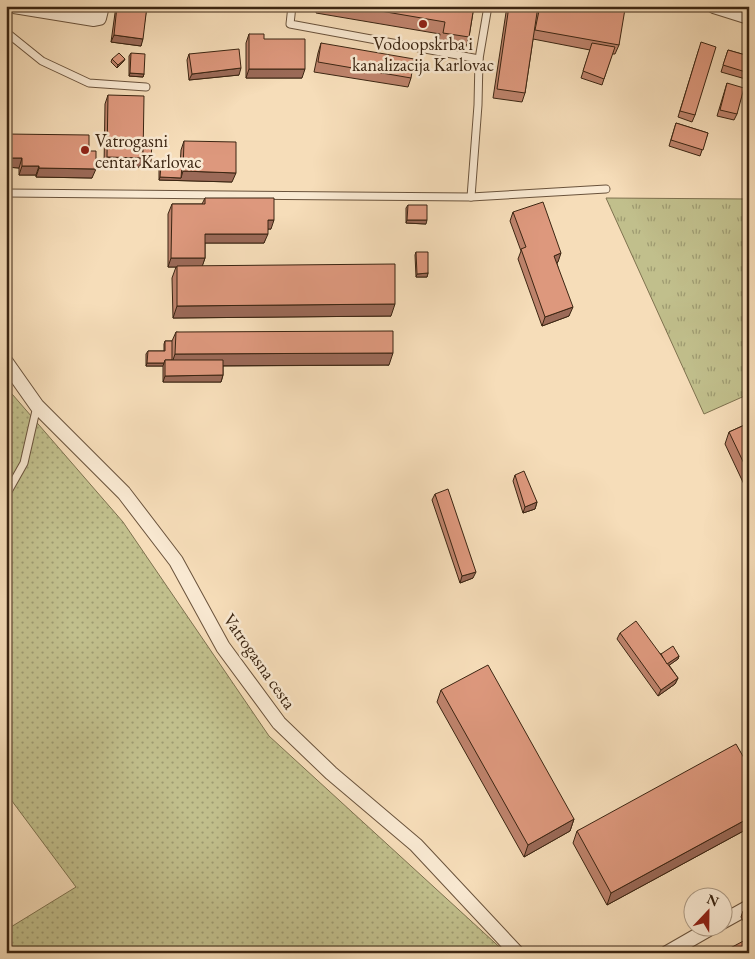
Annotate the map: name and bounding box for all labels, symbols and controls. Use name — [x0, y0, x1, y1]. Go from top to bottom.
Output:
marker: Vodoopskrba i kanalizacija Karlovac — [417, 18, 429, 30]
place label: Vodoopskrba i kanalizacija Karlovac — [352, 32, 494, 76]
place label: Vatrogasni centar Karlovac — [95, 129, 201, 173]
marker: Vatrogasni centar Karlovac — [79, 144, 91, 156]
street label: Vatrogasna cesta — [219, 609, 302, 714]
north arrow — [682, 886, 732, 936]
text: N — [704, 889, 722, 911]

